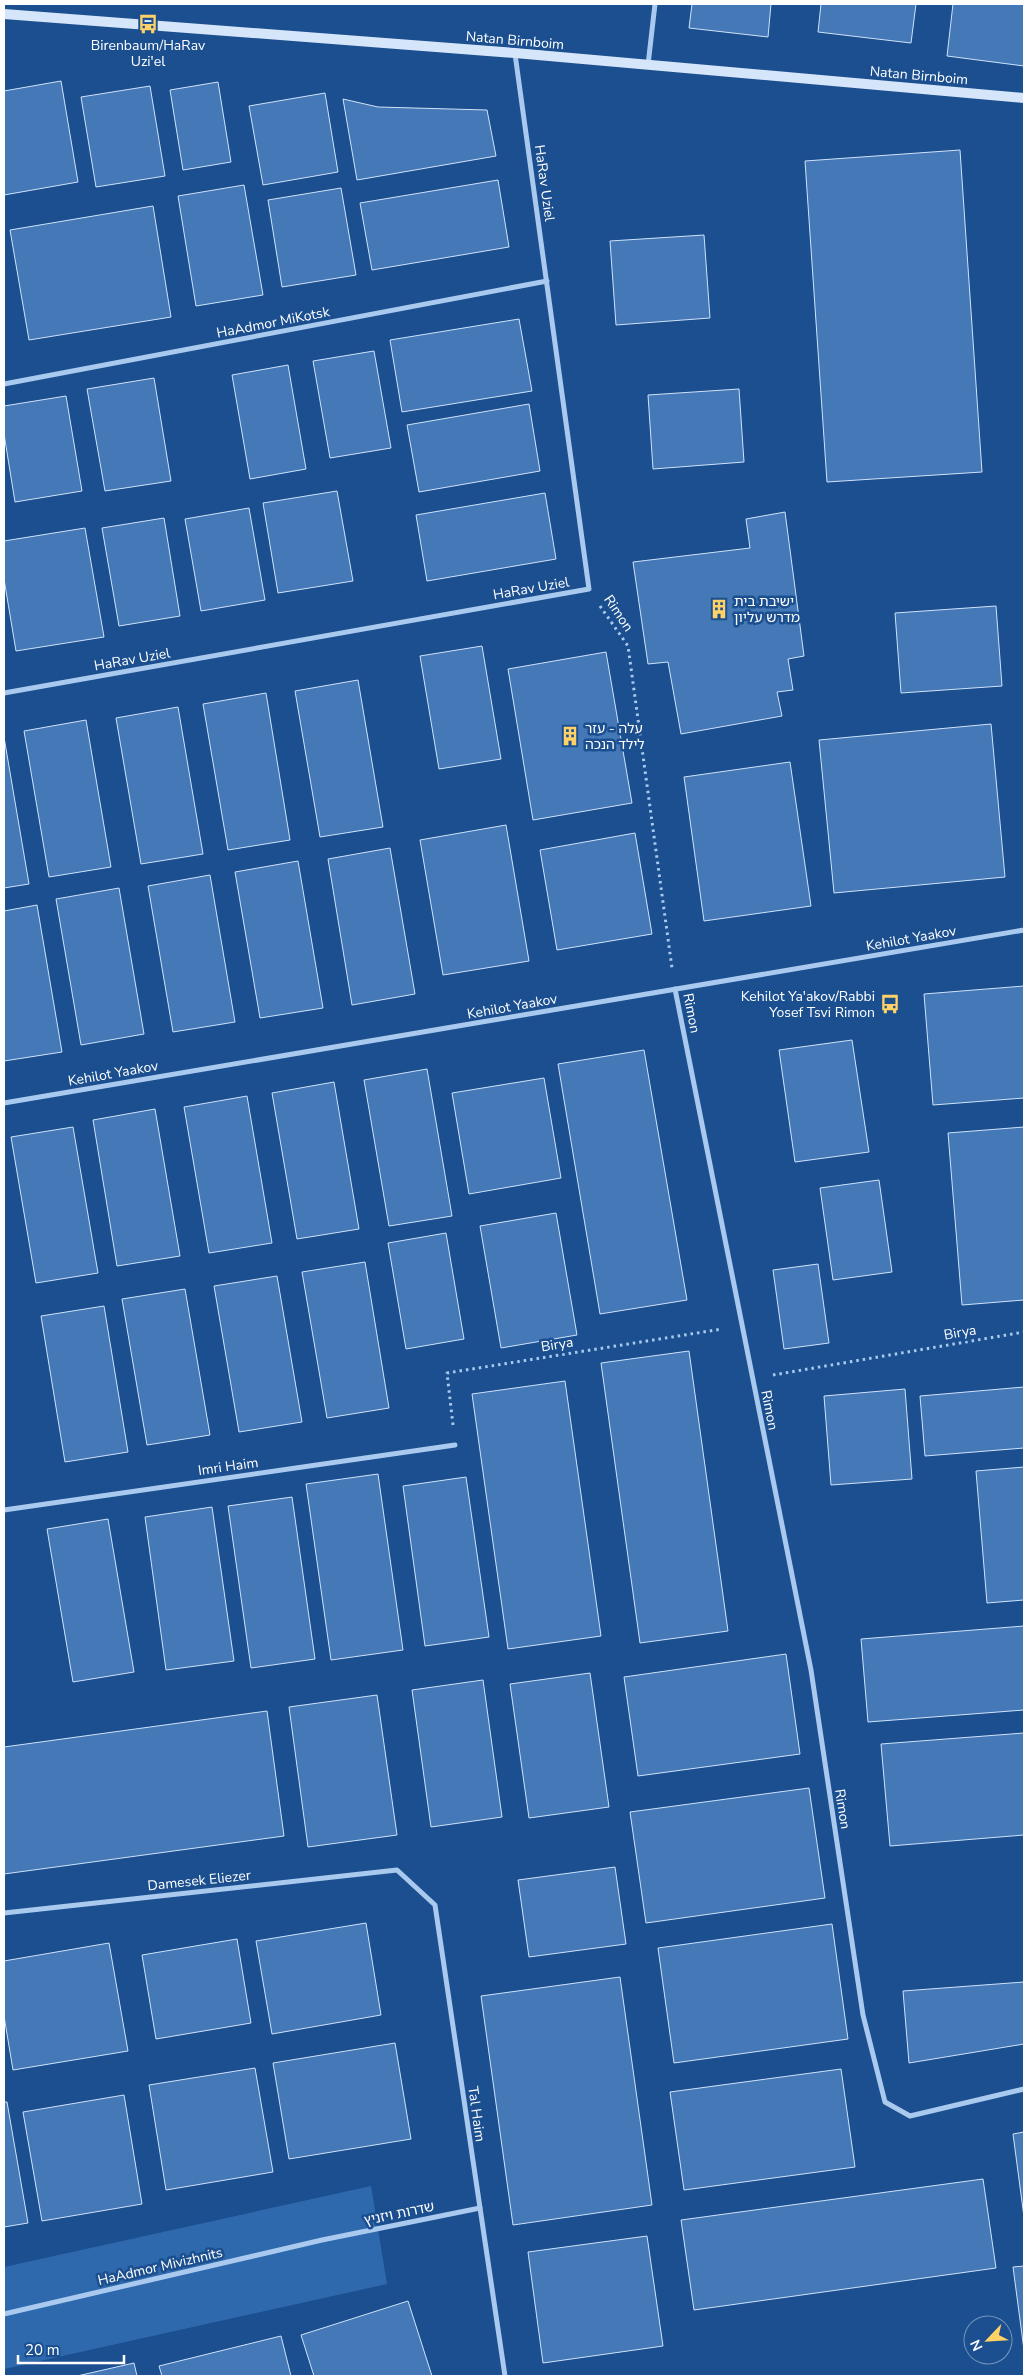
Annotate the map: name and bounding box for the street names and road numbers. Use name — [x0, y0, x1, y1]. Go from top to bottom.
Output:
street label: Natan Birnboim — [465, 27, 565, 54]
street label: Natan Birnboim — [869, 62, 969, 89]
street label: HaRav Uziel — [530, 144, 559, 223]
street label: HaAdmor MiKotsk — [215, 302, 332, 343]
street label: HaRav Uziel — [491, 572, 572, 605]
street label: Rimon — [599, 591, 638, 635]
street label: HaRav Uziel — [92, 643, 173, 676]
street label: Kehilot Yaakov — [864, 921, 958, 956]
street label: Kehilot Yaakov — [465, 989, 559, 1024]
street label: Rimon — [678, 991, 705, 1035]
street label: Kehilot Yaakov — [66, 1056, 160, 1091]
street label: Birya — [942, 1320, 978, 1345]
street label: Birya — [539, 1333, 575, 1356]
street label: Rimon — [756, 1388, 783, 1432]
street label: Imri Haim — [197, 1453, 259, 1480]
street label: Rimon — [830, 1788, 855, 1830]
street label: Damesek Eliezer — [146, 1866, 252, 1895]
street label: Tal Haim — [463, 2085, 490, 2143]
street label: שדרות ויזניץ — [362, 2197, 436, 2230]
street label: HaAdmor Mivizhnits — [96, 2243, 225, 2290]

